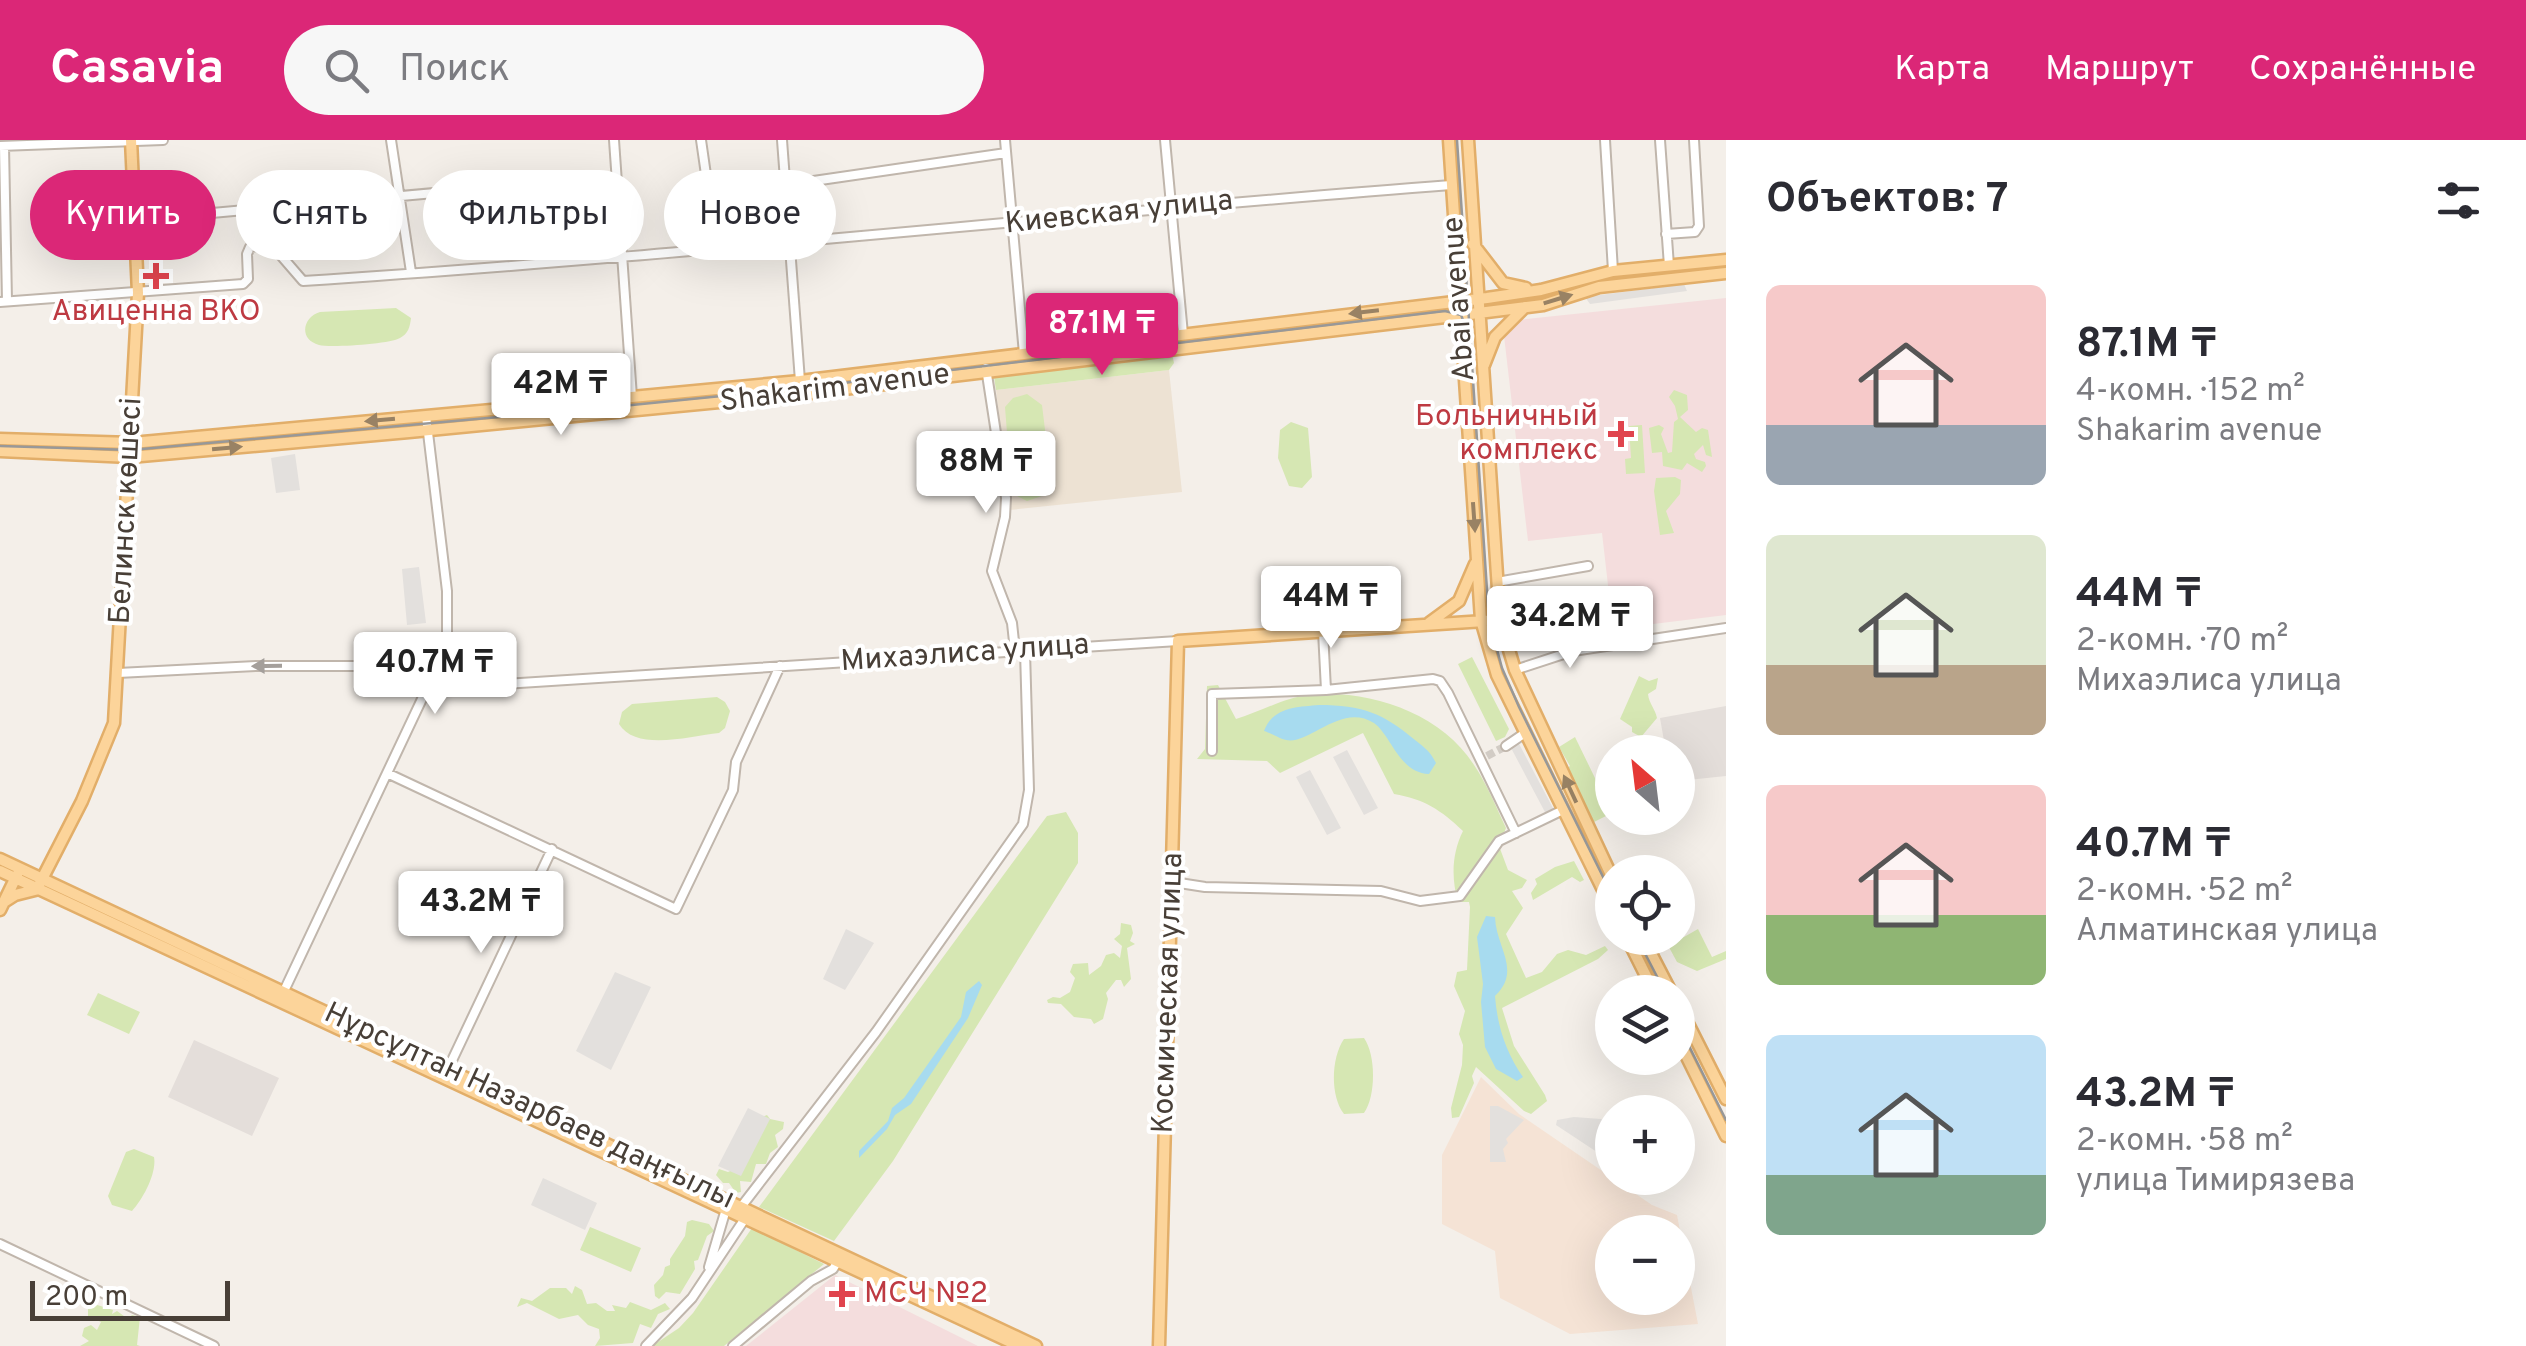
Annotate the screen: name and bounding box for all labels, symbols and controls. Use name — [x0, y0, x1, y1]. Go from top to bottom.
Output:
search box — [284, 25, 984, 115]
text: Casavia — [50, 40, 224, 100]
icon: search — [319, 43, 374, 98]
text: Поиск — [399, 46, 510, 95]
text: Карта — [1894, 48, 1990, 92]
text: Маршрут — [2045, 48, 2194, 92]
text: Сохранённые — [2249, 48, 2476, 92]
chip: Купить — [30, 170, 216, 260]
chip: Снять — [236, 170, 403, 260]
chip: Фильтры — [423, 170, 644, 260]
chip: Новое — [664, 170, 836, 260]
icon: filters — [2431, 173, 2486, 228]
text: Объектов: 7 — [1766, 174, 2009, 227]
street label: Киевская улица — [1003, 183, 1235, 243]
street label: Abai avenue — [1436, 215, 1484, 383]
marker: Авиценна ВКО — [143, 263, 169, 289]
one-way arrow — [1543, 291, 1573, 306]
pin: 87.1M ₸ — [1010, 293, 1194, 378]
place label: Авиценна ВКО — [51, 294, 261, 331]
one-way arrow — [1348, 304, 1380, 320]
text: 87.1M ₸ — [1048, 305, 1156, 345]
text: 87.1M ₸ — [2076, 319, 2218, 372]
icon: home — [1846, 325, 1966, 445]
pin: 42M ₸ — [491, 353, 631, 438]
street label: Shakarim avenue — [718, 357, 952, 421]
text: 42M ₸ — [513, 365, 609, 405]
text: 4-комн. · 152 m² — [2076, 372, 2305, 412]
street label: Белинск көшесі — [103, 397, 151, 625]
place label: Больничный комплекс — [1415, 399, 1598, 470]
one-way arrow — [364, 412, 396, 428]
text: Shakarim avenue — [2076, 412, 2322, 452]
marker: Больничный комплекс — [1608, 421, 1634, 447]
pin: 88M ₸ — [916, 431, 1056, 516]
one-way arrow — [212, 440, 244, 456]
text: 88M ₸ — [938, 443, 1034, 483]
one-way arrow — [1467, 501, 1483, 533]
pin: 44M ₸ — [1261, 566, 1401, 651]
text: 44M ₸ — [2076, 569, 2202, 622]
icon: home — [1846, 575, 1966, 695]
text: 44M ₸ — [1283, 578, 1379, 618]
pin: 34.2M ₸ — [1478, 586, 1662, 671]
text: 34.2M ₸ — [1509, 598, 1631, 638]
text: 2-комн. · 70 m² — [2076, 622, 2288, 662]
street label: Михаэлиса улица — [839, 627, 1091, 681]
pin: 40.7M ₸ — [343, 632, 527, 717]
text: 40.7M ₸ — [376, 644, 494, 684]
one-way arrow — [251, 658, 283, 674]
text: Михаэлиса улица — [2076, 662, 2342, 702]
north arrow — [1595, 735, 1695, 835]
map controls — [1595, 735, 1695, 1315]
one-way arrow — [1561, 774, 1578, 803]
text: 40.7M ₸ — [2076, 819, 2232, 872]
icon: home — [1846, 825, 1966, 945]
street label: Космическая улица — [1146, 852, 1192, 1134]
button: locate — [1595, 855, 1695, 955]
pin: 43.2M ₸ — [389, 871, 573, 956]
text: 2-комн. · 52 m² — [2076, 872, 2293, 912]
text: 43.2M ₸ — [420, 883, 542, 923]
text: Алматинская улица — [2076, 912, 2378, 952]
button: layers — [1595, 975, 1695, 1075]
street label: Нұрсұлтан Назарбаев даңғылы — [318, 995, 740, 1219]
text: 43.2M ₸ — [2076, 1069, 2235, 1122]
icon: home — [1846, 1075, 1966, 1195]
button: + — [1595, 1095, 1695, 1195]
text: 2-комн. · 58 m² — [2076, 1122, 2293, 1162]
text: улица Тимирязева — [2076, 1162, 2355, 1202]
button: − — [1595, 1215, 1695, 1315]
scale bar — [30, 1276, 230, 1320]
place label: МСЧ №2 — [864, 1276, 988, 1313]
text: 200 m — [45, 1280, 128, 1316]
marker: МСЧ №2 — [829, 1281, 855, 1307]

